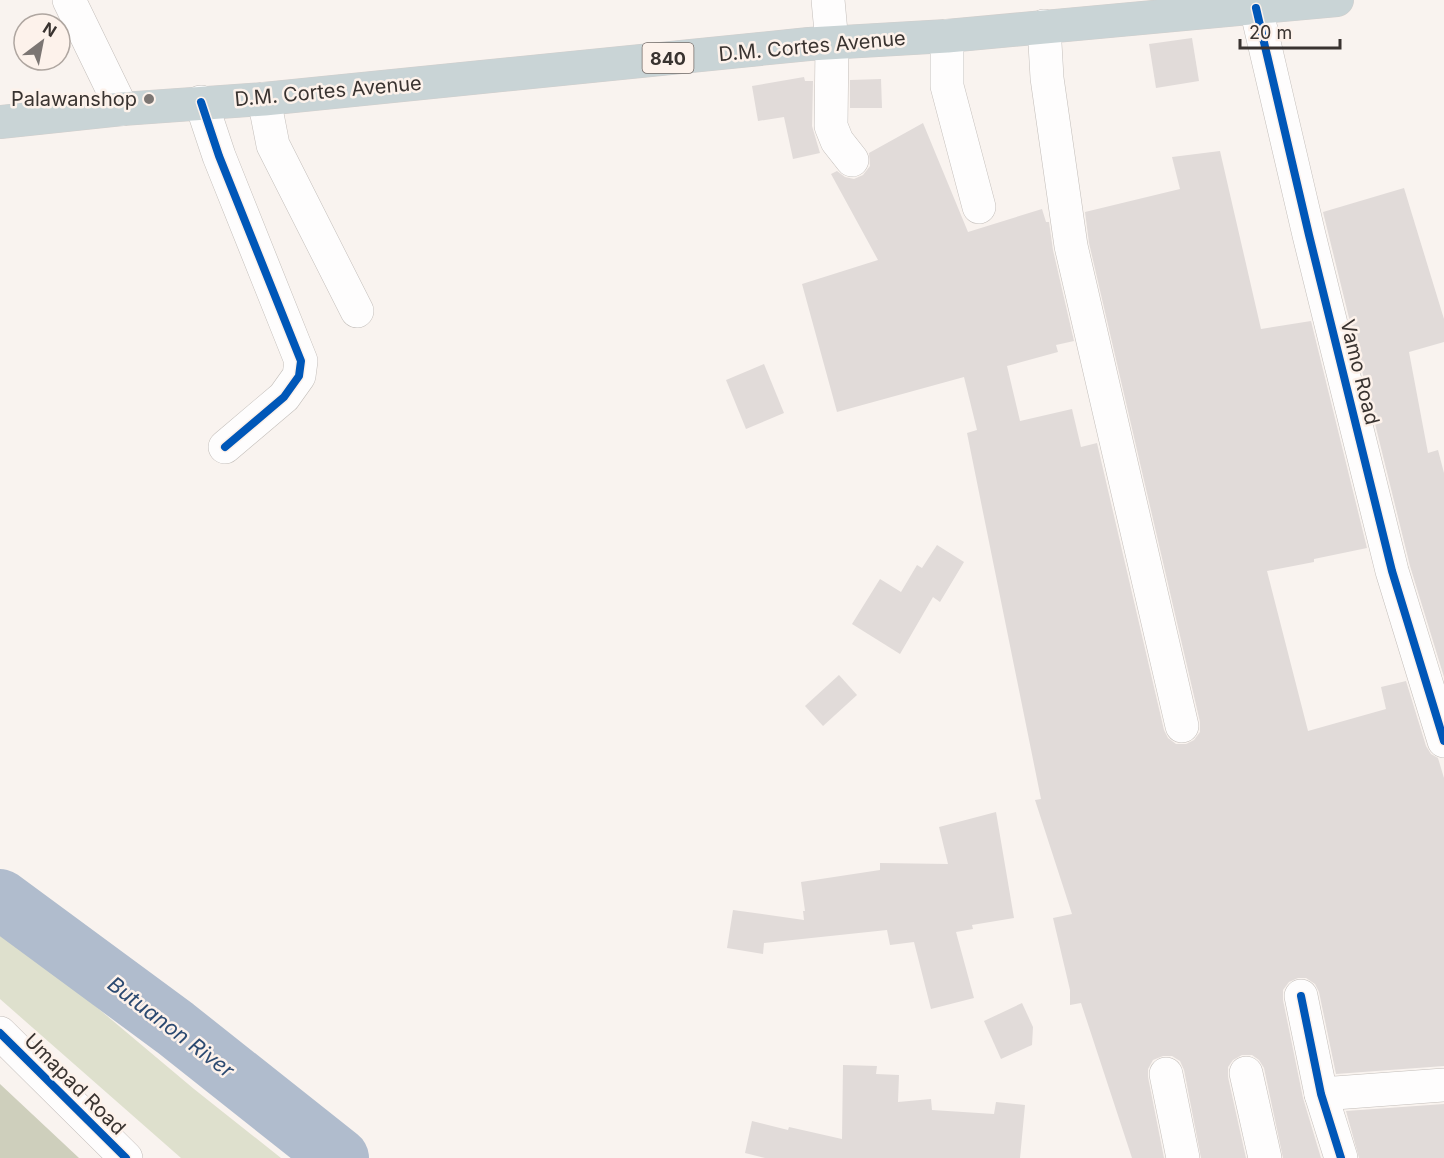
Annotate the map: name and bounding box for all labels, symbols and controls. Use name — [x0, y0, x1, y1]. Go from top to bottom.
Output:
north arrow — [12, 12, 72, 72]
scale bar — [1240, 12, 1340, 50]
text: N — [39, 18, 60, 41]
text: 20 m — [1249, 22, 1292, 43]
street label: D.M. Cortes Avenue — [717, 26, 907, 66]
road number: 840 — [642, 43, 694, 73]
street label: D.M. Cortes Avenue — [233, 71, 423, 111]
place label: Palawanshop — [11, 87, 137, 111]
marker: Palawanshop — [142, 92, 156, 106]
street label: Vamo Road — [1335, 317, 1385, 427]
water label: Butuanon River — [103, 971, 240, 1083]
street label: Umapad Road — [19, 1028, 131, 1140]

